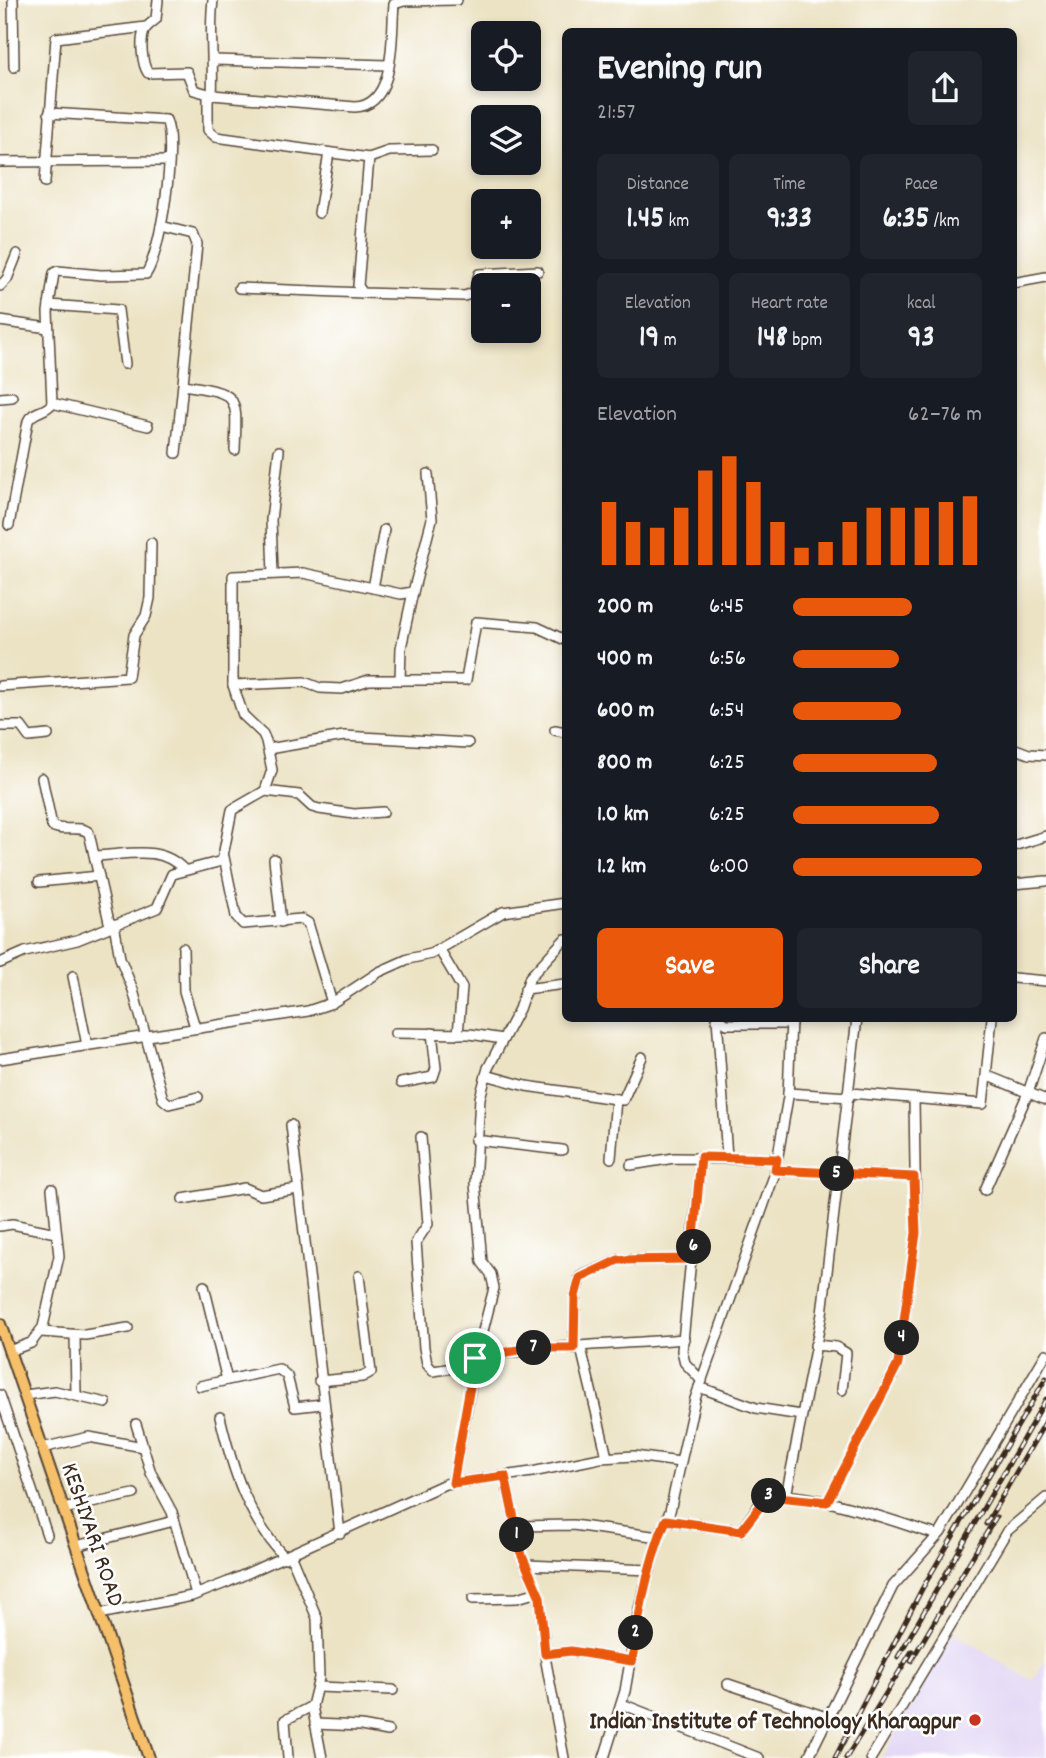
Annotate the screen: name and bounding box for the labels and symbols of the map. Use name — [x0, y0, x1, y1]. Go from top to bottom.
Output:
pin: 5 — [820, 1156, 854, 1192]
pin: 6 — [676, 1230, 712, 1264]
pin: 4 — [884, 1320, 920, 1356]
pin — [445, 1328, 505, 1388]
pin: 7 — [516, 1330, 552, 1366]
street label: KESHIYARI ROAD — [51, 1459, 132, 1611]
pin: 3 — [752, 1478, 786, 1514]
pin: 1 — [500, 1518, 534, 1552]
pin: 2 — [618, 1616, 654, 1650]
place label: Indian Institute of Technology Kharagpur — [589, 1706, 962, 1740]
marker: Indian Institute of Technology Kharagpur — [967, 1712, 983, 1728]

